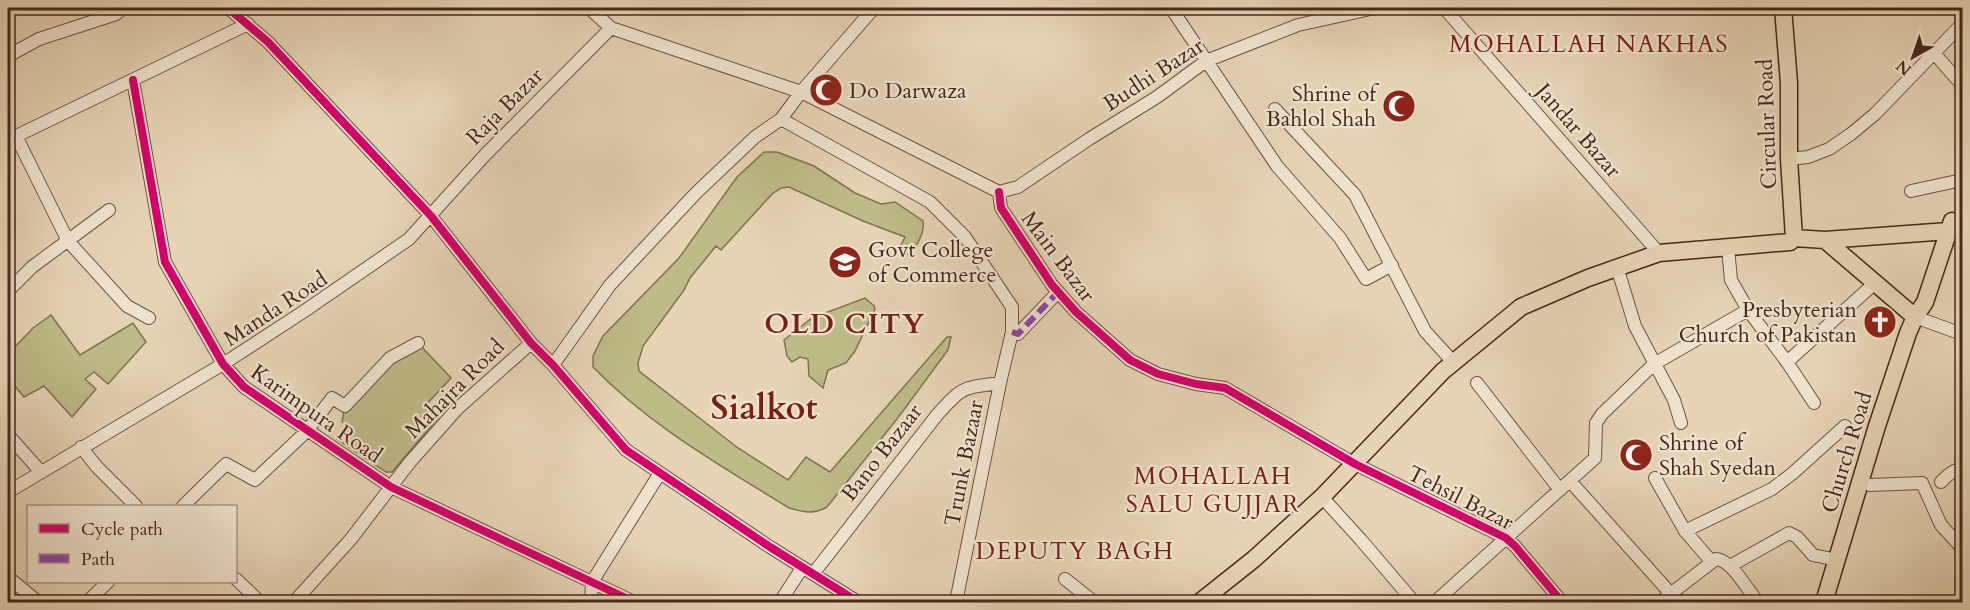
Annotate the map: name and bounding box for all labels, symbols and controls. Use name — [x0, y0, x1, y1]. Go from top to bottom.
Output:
north arrow — [1883, 27, 1943, 87]
district label: MOHALLAH NAKHAS — [1449, 28, 1729, 61]
street label: Budhi Bazar — [1097, 30, 1211, 119]
text: N — [1892, 55, 1916, 81]
street label: Circular Road — [1750, 58, 1784, 190]
street label: Raja Bazar — [459, 61, 551, 152]
mosque icon: Do Darwaza — [808, 72, 844, 108]
street label: Jandar Bazar — [1527, 75, 1628, 185]
place label: Do Darwaza — [849, 76, 967, 106]
place label: Shrine of Bahlol Shah — [1266, 79, 1379, 134]
mosque icon: Shrine of Bahlol Shah — [1381, 88, 1417, 124]
street label: Main Bazar — [1014, 205, 1103, 309]
place label: Govt College of Commerce — [868, 235, 996, 290]
school or university icon: Govt College of Commerce — [827, 244, 863, 280]
street label: Manda Road — [218, 264, 334, 354]
place label: Presbyterian Church of Pakistan — [1679, 295, 1857, 350]
church icon: Presbyterian Church of Pakistan — [1862, 304, 1898, 340]
district label: OLD CITY — [764, 305, 926, 343]
street label: Mahajra Road — [398, 332, 511, 445]
street label: Karimpura Road — [245, 357, 388, 471]
district label: Sialkot — [711, 385, 817, 431]
street label: Church Road — [1814, 388, 1880, 517]
street label: Bano Bazaar — [834, 397, 930, 508]
street label: Trunk Bazaar — [937, 397, 991, 529]
place label: Shrine of Shah Syedan — [1659, 428, 1776, 483]
mosque icon: Shrine of Shah Syedan — [1618, 437, 1654, 473]
street label: Tehsil Bazar — [1402, 458, 1519, 538]
district label: MOHALLAH SALU GUJJAR — [1126, 460, 1300, 521]
legend — [27, 505, 237, 583]
text: Cycle path — [81, 517, 163, 542]
district label: DEPUTY BAGH — [976, 535, 1174, 568]
text: Path — [81, 547, 115, 572]

